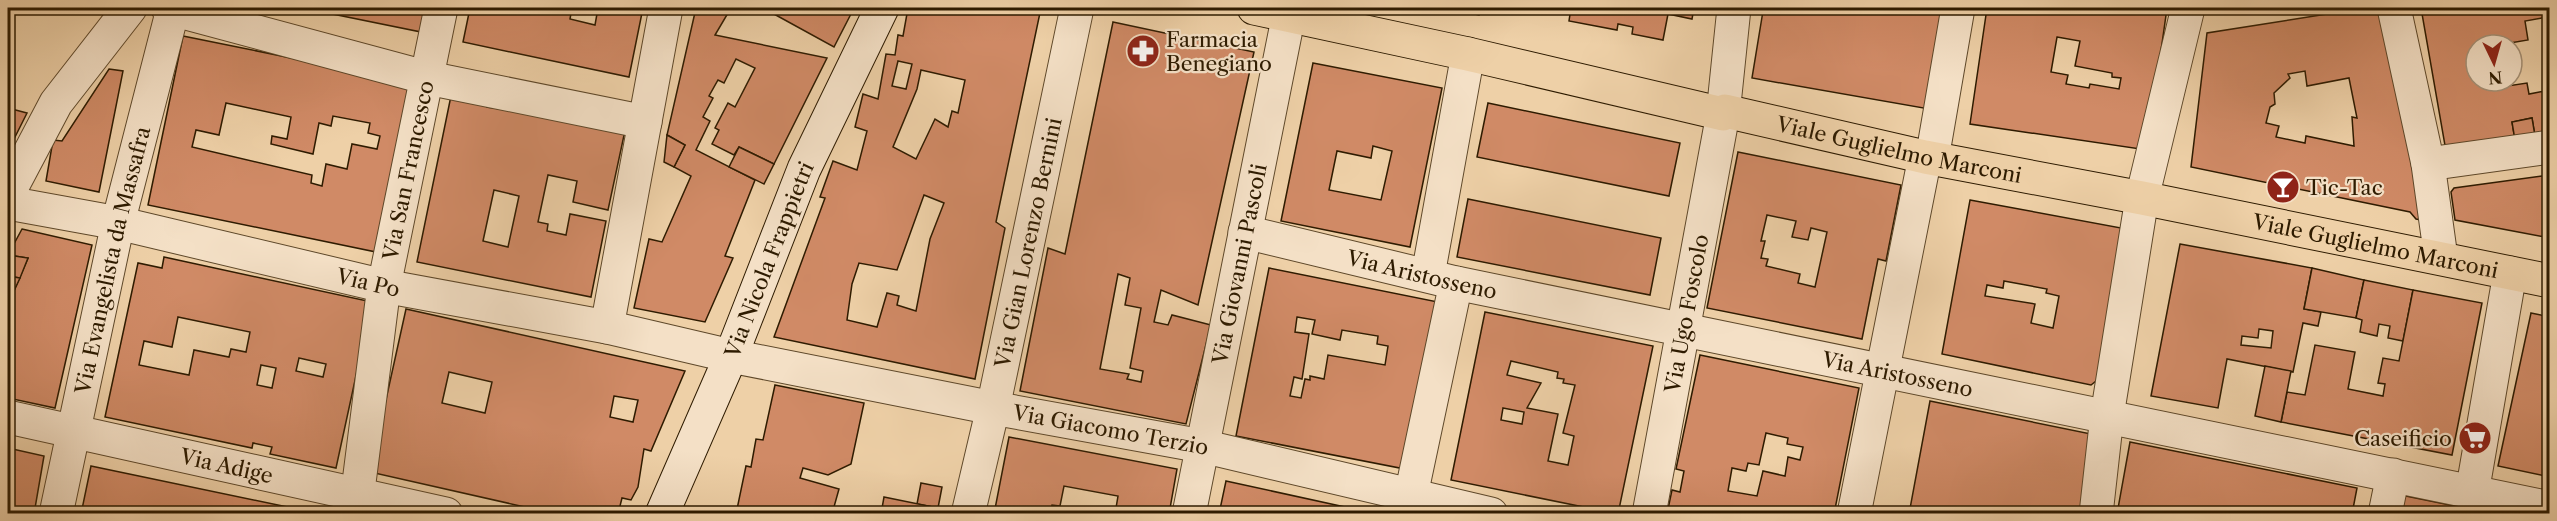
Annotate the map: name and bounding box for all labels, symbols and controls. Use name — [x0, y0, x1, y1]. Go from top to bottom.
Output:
place label: Farmacia Benegiano — [1166, 27, 1272, 76]
pharmacy icon: Farmacia Benegiano — [1125, 33, 1161, 69]
north arrow — [2464, 33, 2524, 93]
text: N — [2487, 67, 2503, 89]
street label: Via San Francesco — [377, 78, 438, 263]
street label: Viale Guglielmo Marconi — [1773, 111, 2024, 188]
street label: Via Gian Lorenzo Bernini — [989, 115, 1066, 371]
street label: Via Evangelista da Massafra — [69, 123, 155, 397]
street label: Via Nicola Frappietri — [719, 157, 818, 362]
street label: Via Giovanni Pascoli — [1207, 161, 1271, 367]
bar icon: Tic-Tac — [2265, 169, 2301, 205]
place label: Tic-Tac — [2306, 175, 2383, 200]
street label: Viale Guglielmo Marconi — [2250, 208, 2501, 283]
street label: Via Ugo Foscolo — [1659, 232, 1713, 396]
street label: Via Aristosseno — [1343, 244, 1499, 304]
street label: Via Po — [333, 262, 402, 301]
street label: Via Aristosseno — [1819, 346, 1975, 402]
street label: Via Giacomo Terzio — [1010, 399, 1210, 459]
supermarket icon: Caseificio — [2457, 420, 2493, 456]
place label: Caseificio — [2354, 426, 2452, 451]
street label: Via Adige — [177, 443, 275, 488]

